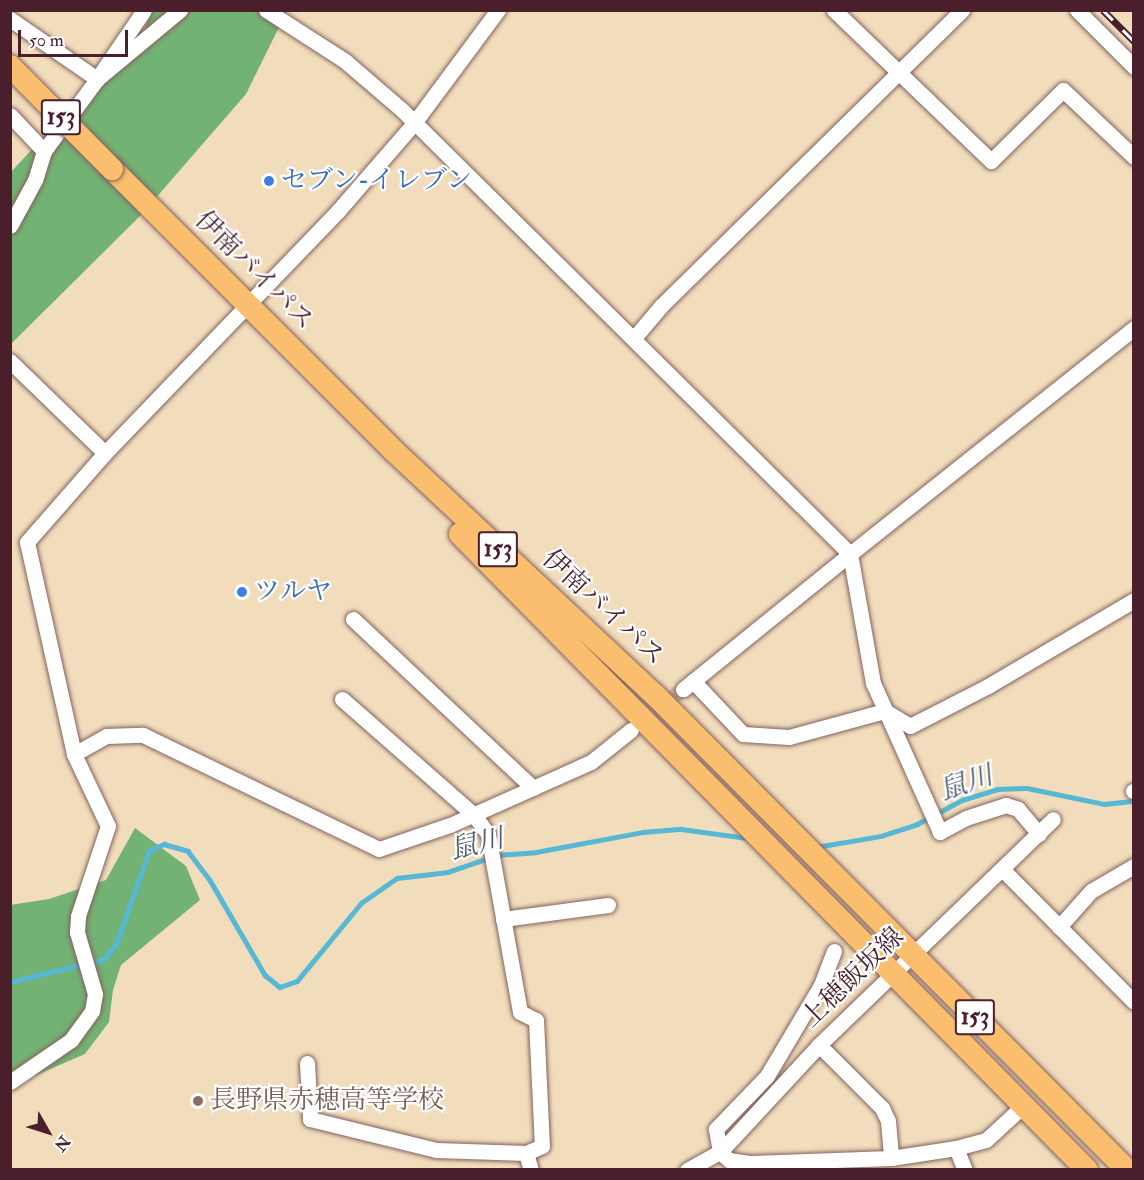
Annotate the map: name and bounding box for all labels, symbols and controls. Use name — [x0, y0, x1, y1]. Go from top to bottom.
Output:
scale bar — [21, 18, 130, 56]
text: 50 m — [29, 29, 64, 52]
road number: 153 — [40, 96, 82, 138]
place label: セブン-イレブン — [281, 165, 474, 197]
marker: セブン-イレブン — [262, 174, 276, 188]
street label: 伊南バイパス — [188, 205, 320, 337]
road number: 153 — [477, 528, 519, 570]
street label: 伊南バイパス — [535, 543, 671, 673]
place label: ツルヤ — [254, 576, 332, 608]
marker: ツルヤ — [235, 585, 249, 599]
water label: 鼠川 — [935, 759, 997, 807]
water label: 鼠川 — [447, 822, 507, 866]
street label: 上穂飯坂線 — [795, 922, 911, 1034]
road number: 153 — [954, 996, 996, 1038]
place label: 長野県赤穂高等学校 — [210, 1085, 444, 1117]
marker: 長野県赤穂高等学校 — [191, 1094, 205, 1108]
north arrow — [18, 1102, 78, 1162]
text: N — [50, 1131, 74, 1155]

